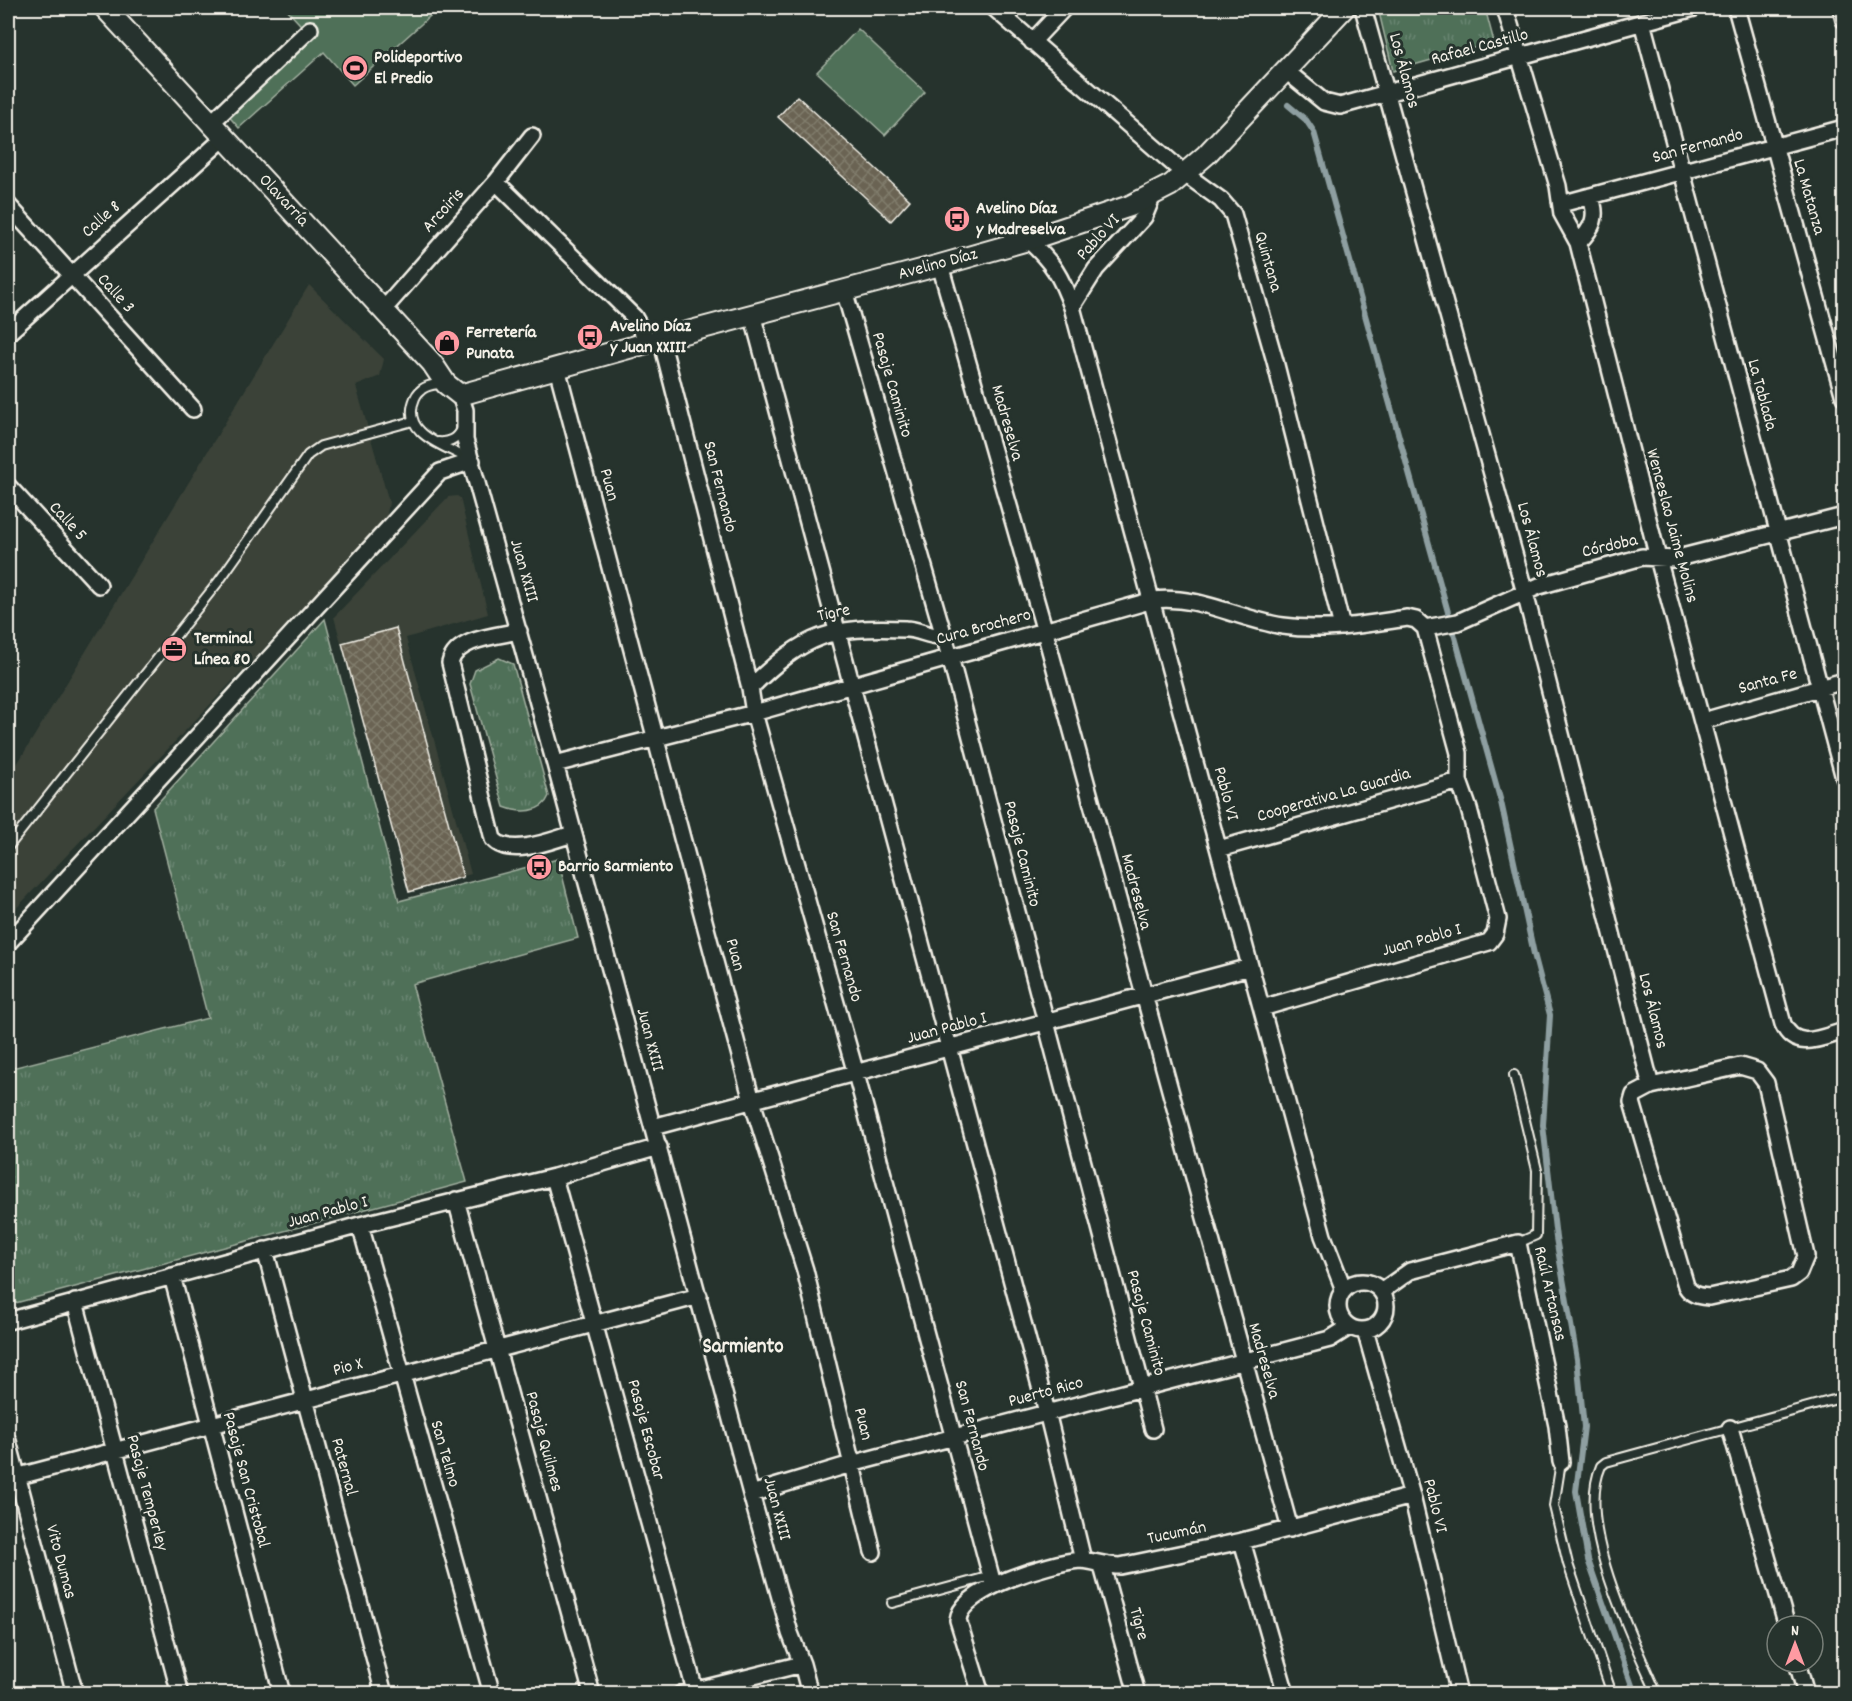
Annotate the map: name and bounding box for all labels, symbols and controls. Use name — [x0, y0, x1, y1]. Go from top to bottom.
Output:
street label: Rafael Castillo — [1429, 23, 1531, 73]
street label: Los Álamos — [1381, 31, 1425, 111]
place label: Polideportivo El Predio — [374, 46, 463, 92]
sports icon: Polideportivo El Predio — [340, 53, 370, 83]
street label: San Fernando — [1650, 123, 1746, 171]
street label: La Matanza — [1785, 156, 1831, 238]
street label: Olavarría — [252, 169, 314, 233]
street label: Arcoiris — [417, 183, 471, 239]
street label: Calle 8 — [77, 196, 127, 244]
place label: Avelino Díaz y Madreselva — [976, 197, 1066, 243]
bus stop icon: Avelino Díaz y Madreselva — [942, 204, 972, 234]
street label: Pablo VI — [1071, 209, 1127, 267]
street label: Quintana — [1246, 229, 1288, 296]
street label: Avelino Díaz — [896, 242, 981, 288]
street label: Calle 3 — [90, 269, 140, 319]
place label: Avelino Díaz y Juan XXIII — [610, 315, 691, 361]
place label: Ferretería Punata — [466, 321, 537, 367]
bus stop icon: Avelino Díaz y Juan XXIII — [575, 322, 605, 352]
shop icon: Ferretería Punata — [432, 328, 462, 358]
street label: Pasaje Caminito — [864, 329, 918, 441]
street label: La Tablada — [1739, 357, 1783, 434]
street label: Madreselva — [983, 382, 1029, 464]
street label: San Fernando — [696, 439, 742, 535]
street label: Wenceslao Jaime Molins — [1638, 446, 1704, 606]
street label: Puan — [592, 466, 624, 504]
street label: Calle 5 — [42, 497, 92, 547]
street label: Los Álamos — [1509, 500, 1553, 580]
street label: Córdoba — [1580, 528, 1641, 566]
street label: Juan XXIII — [502, 536, 544, 606]
street label: Tigre — [815, 598, 853, 630]
street label: Cura Brochero — [934, 603, 1034, 653]
place label: Terminal Línea 80 — [194, 627, 253, 673]
office icon: Terminal Línea 80 — [159, 634, 189, 664]
street label: Santa Fe — [1736, 662, 1800, 702]
street label: Cooperativa La Guardia — [1254, 762, 1414, 830]
street label: Pablo VI — [1206, 764, 1244, 824]
street label: Pasaje Caminito — [996, 798, 1046, 910]
street label: Madreselva — [1113, 851, 1157, 933]
bus stop icon: Barrio Sarmiento — [524, 852, 554, 882]
place label: Barrio Sarmiento — [558, 855, 673, 880]
street label: San Fernando — [818, 909, 868, 1005]
street label: Juan Pablo I — [1379, 918, 1465, 964]
street label: Puan — [718, 936, 750, 974]
street label: Los Álamos — [1631, 971, 1673, 1051]
street label: Juan XXIII — [629, 1006, 670, 1075]
street label: Juan Pablo I — [904, 1006, 990, 1052]
street label: Juan Pablo I — [285, 1190, 371, 1236]
street label: Raúl Artansas — [1526, 1244, 1572, 1344]
street label: Pasaje Caminito — [1119, 1267, 1171, 1379]
street label: Madreselva — [1240, 1320, 1286, 1402]
district label: Sarmiento — [702, 1333, 784, 1363]
street label: Pio X — [330, 1352, 366, 1384]
street label: Puerto Rico — [1006, 1371, 1086, 1415]
street label: Pasaje Escobar — [620, 1377, 671, 1483]
street label: San Fernando — [947, 1378, 995, 1474]
street label: Pasaje Quilmes — [518, 1389, 568, 1495]
street label: Puan — [846, 1405, 878, 1443]
street label: Pasaje San Cristobal — [215, 1409, 275, 1551]
street label: San Telmo — [423, 1418, 465, 1490]
street label: Pasaje Temperley — [118, 1432, 174, 1555]
street label: Paternal — [323, 1435, 363, 1499]
street label: Juan XXIII — [756, 1475, 797, 1544]
street label: Pablo VI — [1415, 1476, 1453, 1536]
street label: Tucumán — [1145, 1516, 1209, 1552]
street label: Vito Dumas — [38, 1522, 82, 1602]
street label: Tigre — [1122, 1605, 1154, 1643]
north arrow — [1765, 1614, 1825, 1674]
text: N — [1791, 1620, 1799, 1643]

